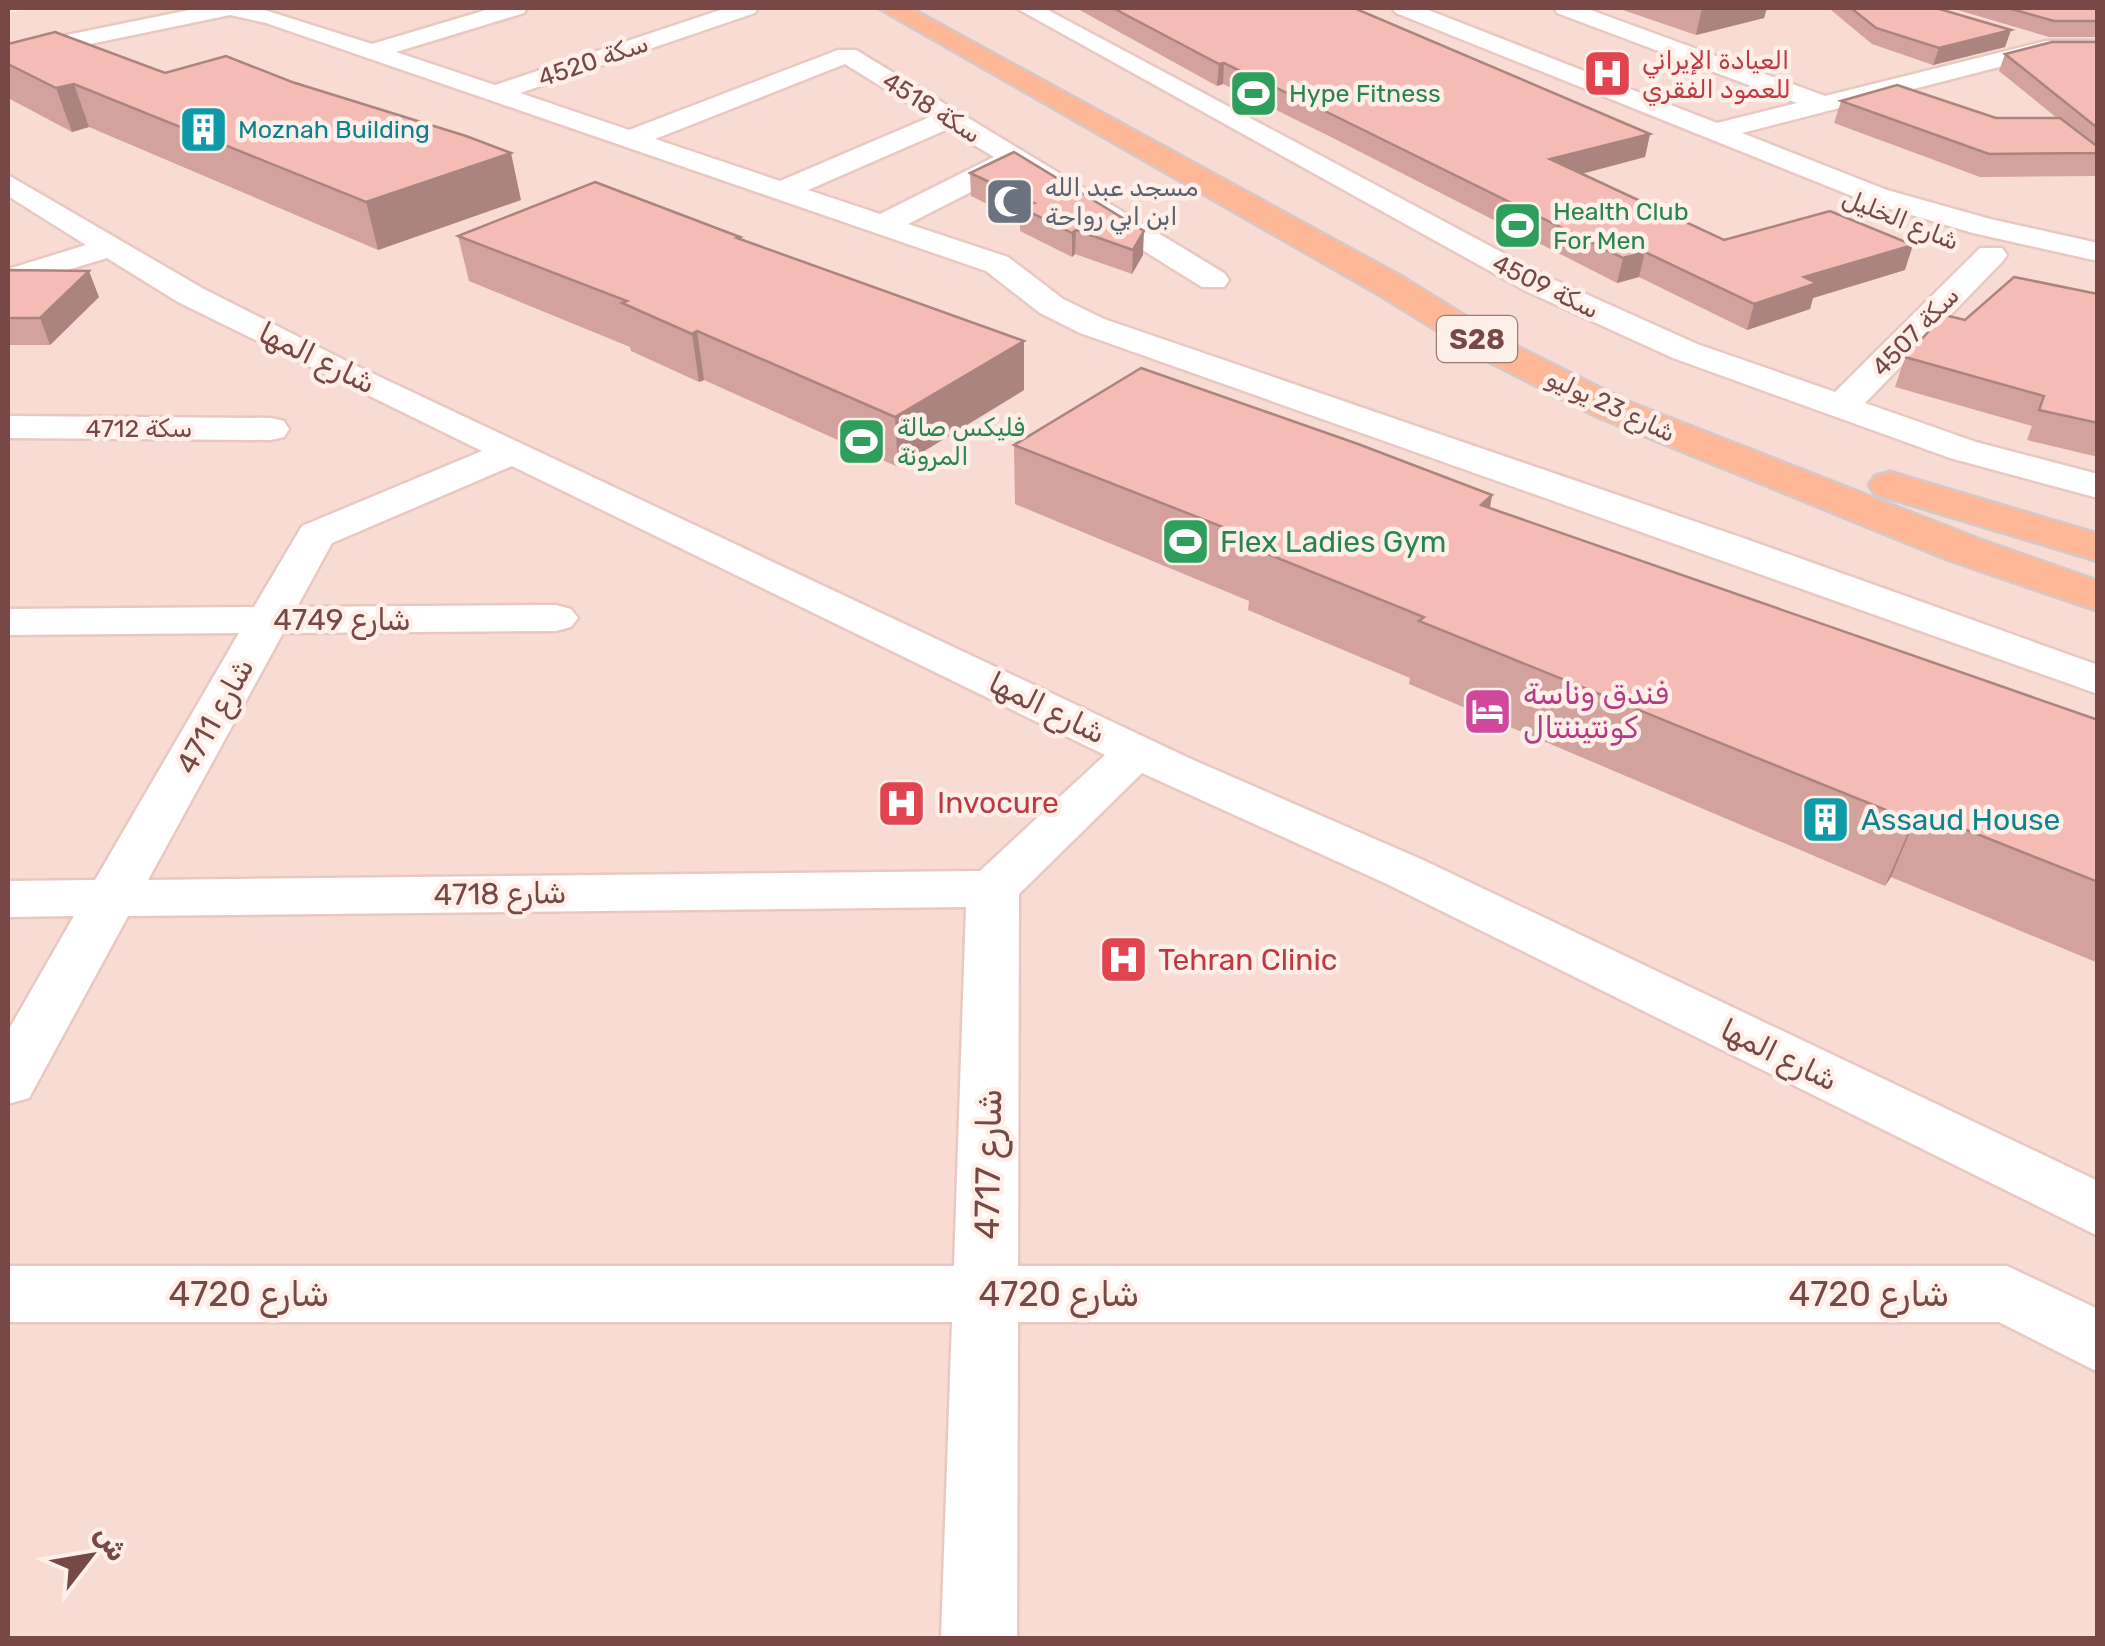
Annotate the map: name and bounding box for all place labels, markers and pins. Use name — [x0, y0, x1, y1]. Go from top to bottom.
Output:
place label: العيادة الإيراني للعمود الفقري — [1642, 46, 1791, 107]
hospital icon: العيادة الإيراني للعمود الفقري — [1581, 48, 1633, 100]
sports icon: Hype Fitness — [1228, 67, 1280, 119]
place label: Hype Fitness — [1289, 79, 1441, 108]
building icon: Moznah Building — [177, 103, 229, 155]
place label: Moznah Building — [238, 115, 430, 144]
place label: مسجد عبد الله ابن ابي رواحة — [1045, 173, 1198, 235]
mosque icon: مسجد عبد الله ابن ابي رواحة — [984, 175, 1036, 227]
place label: Health Club For Men — [1553, 197, 1689, 255]
sports icon: Health Club For Men — [1492, 199, 1544, 251]
place label: فليكس صالة المرونة — [897, 413, 1025, 471]
sports icon: فليكس صالة المرونة — [836, 415, 888, 467]
sports icon: Flex Ladies Gym — [1159, 516, 1211, 568]
place label: Flex Ladies Gym — [1220, 524, 1446, 560]
place label: فندق وناسة كونتيننتال — [1523, 676, 1669, 746]
hotel icon: فندق وناسة كونتيننتال — [1462, 685, 1514, 737]
hospital icon: Invocure — [876, 777, 928, 829]
place label: Invocure — [937, 785, 1059, 821]
building icon: Assaud House — [1800, 794, 1852, 846]
place label: Assaud House — [1861, 802, 2060, 838]
hospital icon: Tehran Clinic — [1097, 934, 1149, 986]
place label: Tehran Clinic — [1158, 942, 1337, 978]

